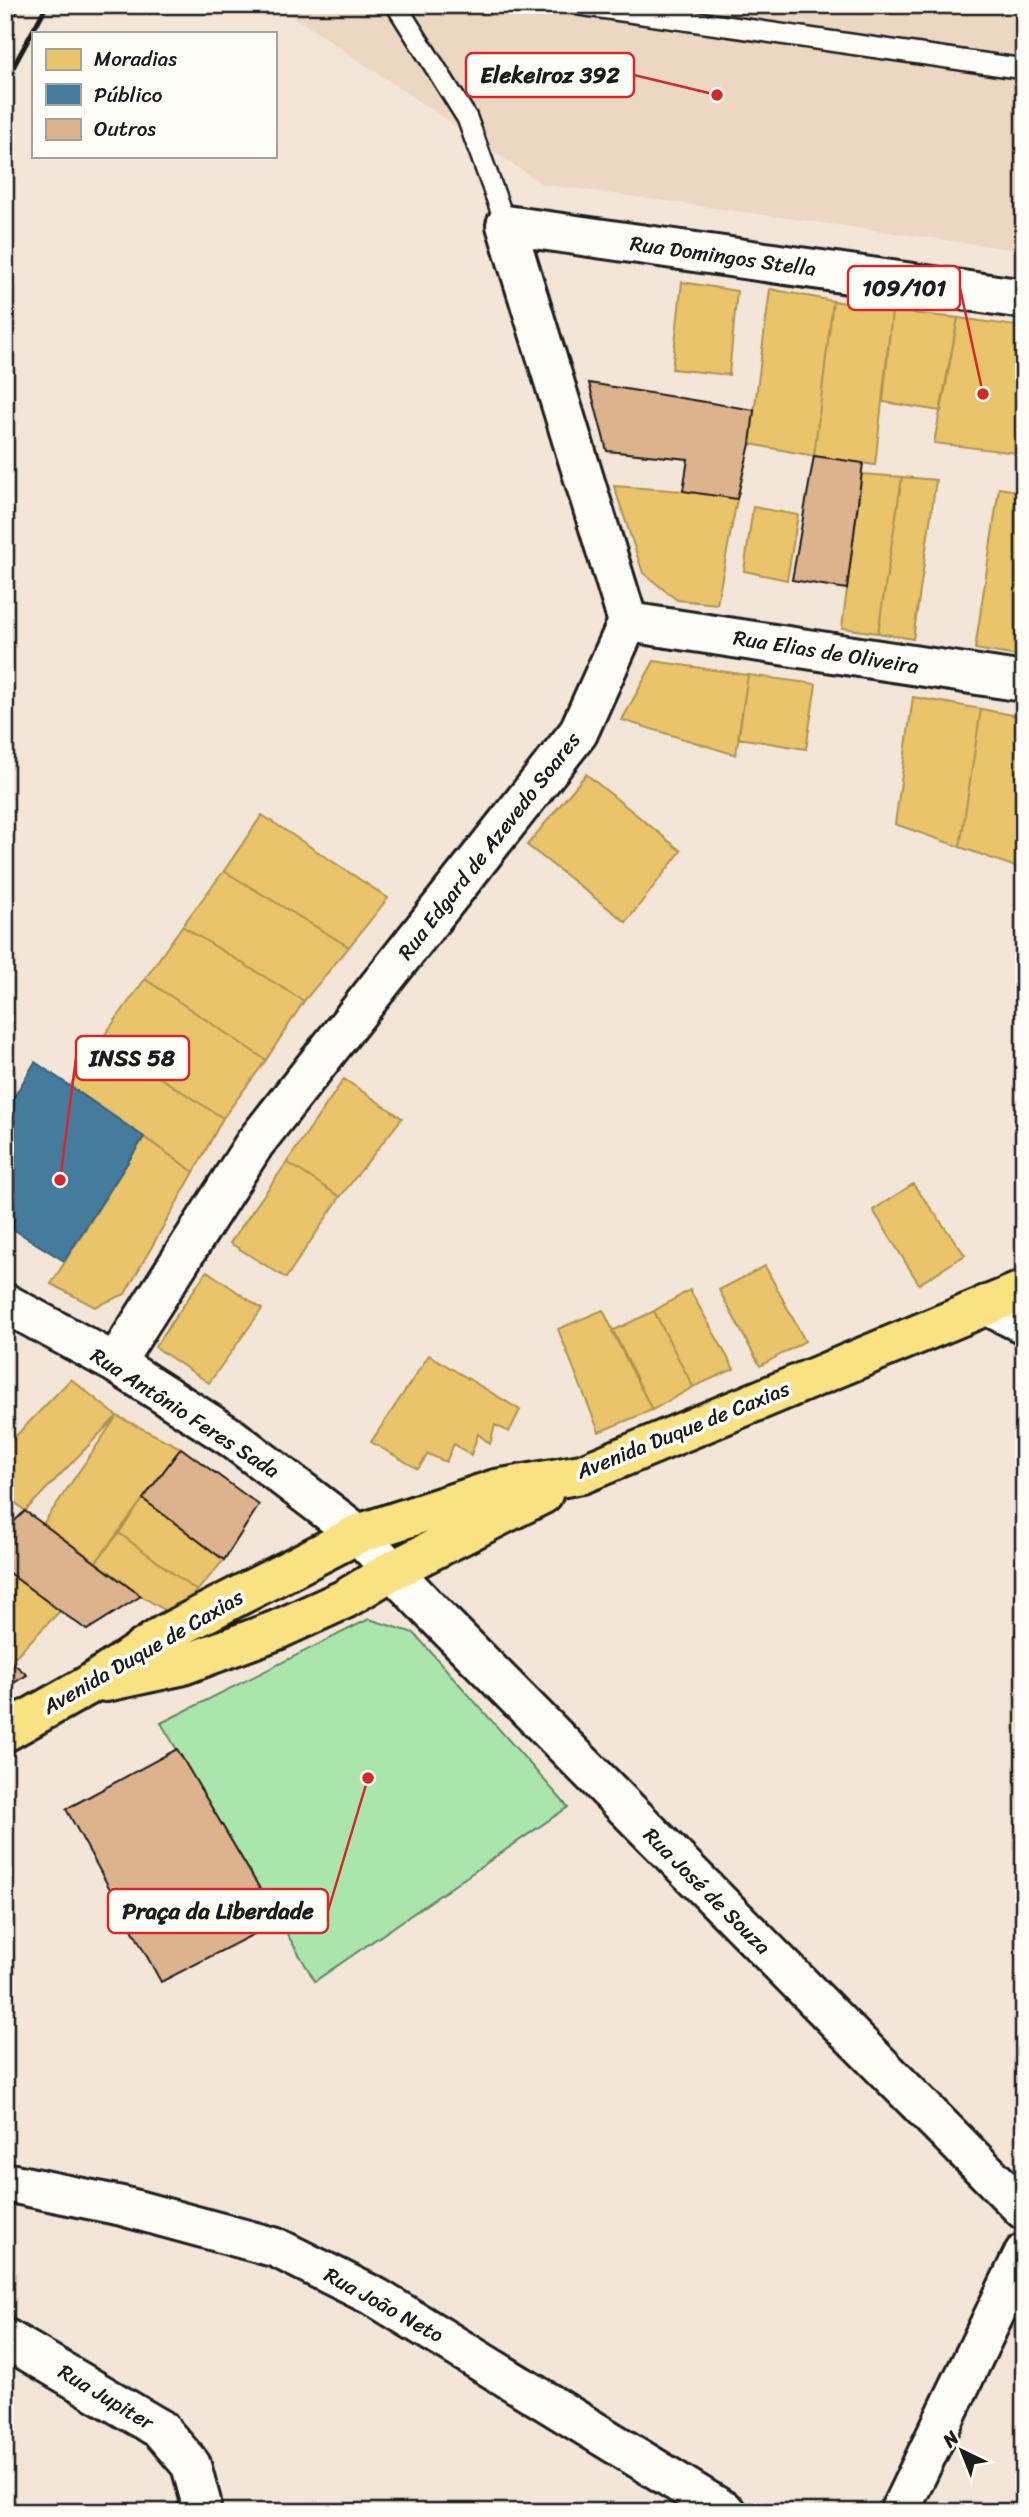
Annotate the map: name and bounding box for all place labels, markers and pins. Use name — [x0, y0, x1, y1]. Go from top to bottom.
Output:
callout: Elekeiroz 392 — [466, 53, 634, 97]
callout: 109/101 — [848, 266, 960, 310]
callout: INSS 58 — [76, 1036, 189, 1080]
callout: Praça da Liberdade — [108, 1889, 328, 1933]

